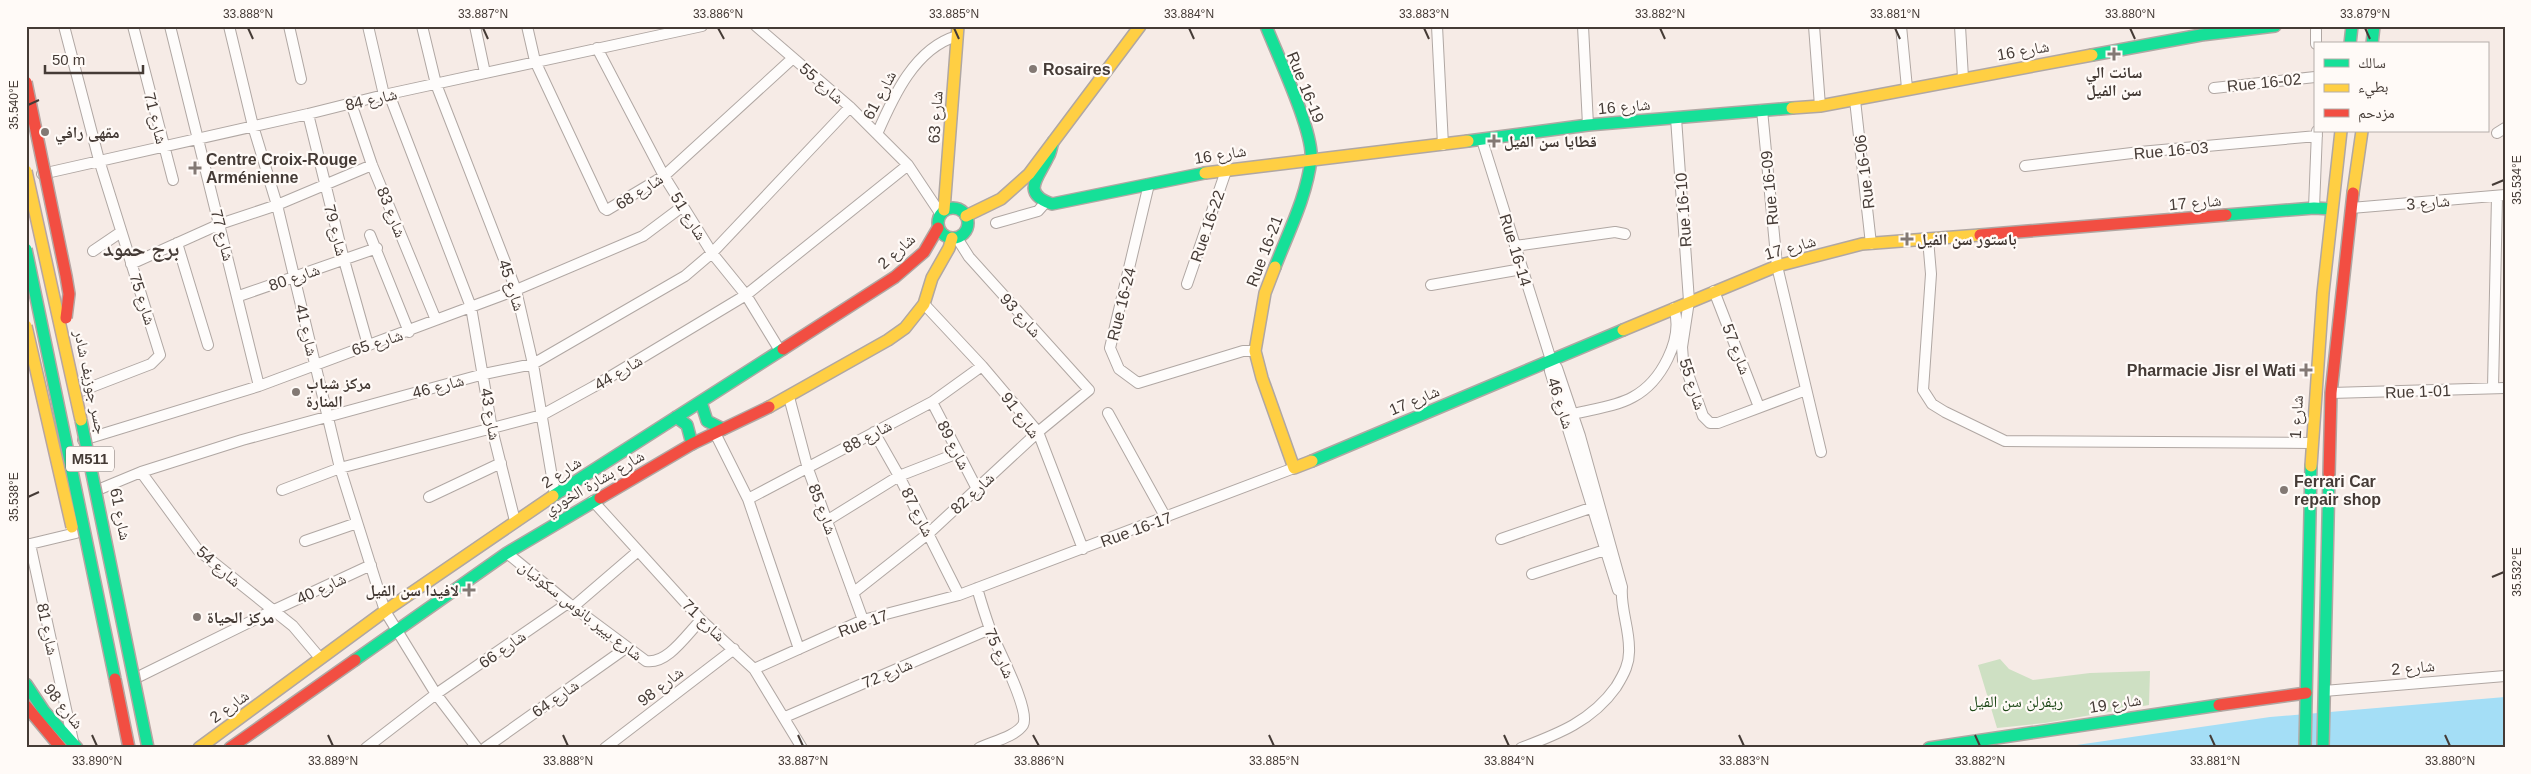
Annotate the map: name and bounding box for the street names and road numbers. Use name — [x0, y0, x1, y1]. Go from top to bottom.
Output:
street label: شارع 16 — [1996, 38, 2051, 65]
street label: Rue 16-19 — [1284, 49, 1327, 125]
street label: شارع 55 — [795, 60, 847, 109]
street label: شارع 61 — [860, 68, 901, 123]
street label: Rue 16-02 — [2226, 70, 2302, 95]
street label: شارع 84 — [344, 85, 399, 116]
street label: شارع 63 — [925, 90, 948, 144]
street label: شارع 71 — [139, 91, 170, 146]
street label: شارع 16 — [1597, 96, 1651, 119]
street label: Rue 16-06 — [1851, 134, 1877, 210]
street label: Rue 16-03 — [2133, 139, 2209, 162]
street label: شارع 16 — [1193, 142, 1248, 169]
street label: Rue 16-09 — [1758, 150, 1781, 226]
street label: شارع 68 — [613, 170, 667, 215]
street label: Rue 16-10 — [1672, 172, 1695, 248]
street label: شارع 83 — [372, 185, 409, 241]
street label: Rue 16-22 — [1187, 188, 1228, 264]
street label: شارع 51 — [666, 189, 710, 244]
street label: شارع 17 — [2168, 192, 2222, 215]
street label: شارع 3 — [2405, 192, 2451, 215]
street label: شارع 79 — [319, 203, 350, 258]
street label: شارع 77 — [206, 208, 237, 263]
street label: Rue 16-14 — [1496, 212, 1535, 288]
street label: Rue 16-21 — [1243, 213, 1286, 289]
street label: شارع 2 — [874, 230, 920, 274]
street label: شارع 17 — [1762, 232, 1818, 265]
street label: شارع 45 — [493, 257, 528, 313]
street label: شارع 80 — [266, 261, 322, 296]
street label: Rue 16-24 — [1104, 266, 1139, 342]
street label: شارع 75 — [124, 271, 159, 327]
street label: شارع 93 — [995, 290, 1045, 342]
street label: شارع 41 — [290, 303, 321, 358]
street label: شارع 57 — [1717, 322, 1754, 378]
street label: شارع 65 — [349, 326, 405, 361]
street label: جسر جوزيف شادر — [70, 328, 110, 436]
street label: شارع 44 — [591, 352, 646, 395]
street label: شارع 55 — [1674, 356, 1709, 412]
street label: شارع 46 — [410, 371, 466, 403]
street label: شارع 46 — [1542, 375, 1577, 431]
street label: شارع 17 — [1387, 382, 1443, 420]
street label: Rue 1-01 — [2385, 382, 2451, 401]
street label: شارع 43 — [476, 387, 503, 442]
street label: شارع 91 — [996, 389, 1043, 443]
street label: شارع 1 — [2287, 395, 2308, 439]
street label: شارع 88 — [840, 417, 895, 458]
street label: شارع 89 — [932, 418, 973, 473]
road number: M511 — [66, 446, 114, 472]
street label: شارع بشارة الخوري — [541, 447, 649, 521]
street label: شارع 2 — [538, 453, 585, 493]
street label: شارع 82 — [947, 469, 999, 519]
street label: شارع 85 — [803, 482, 840, 538]
street label: شارع 87 — [896, 485, 937, 540]
street label: شارع 61 — [105, 487, 134, 542]
street label: Rue 16-17 — [1098, 509, 1174, 550]
street label: شارع 54 — [192, 543, 244, 592]
street label: شارع بيير بانوس سكونيان — [514, 557, 646, 665]
street label: شارع 40 — [294, 570, 350, 609]
street label: شارع 71 — [677, 596, 729, 646]
street label: شارع 81 — [32, 602, 61, 657]
street label: Rue 17 — [836, 607, 890, 640]
street label: شارع 75 — [980, 626, 1018, 682]
street label: شارع 66 — [476, 627, 530, 673]
street label: شارع 72 — [860, 655, 916, 693]
street label: شارع 2 — [2390, 657, 2436, 680]
street label: شارع 98 — [634, 663, 688, 711]
street label: شارع 64 — [529, 676, 583, 722]
street label: شارع 98 — [39, 680, 87, 733]
street label: شارع 2 — [207, 687, 253, 728]
street label: شارع 19 — [2088, 691, 2143, 718]

